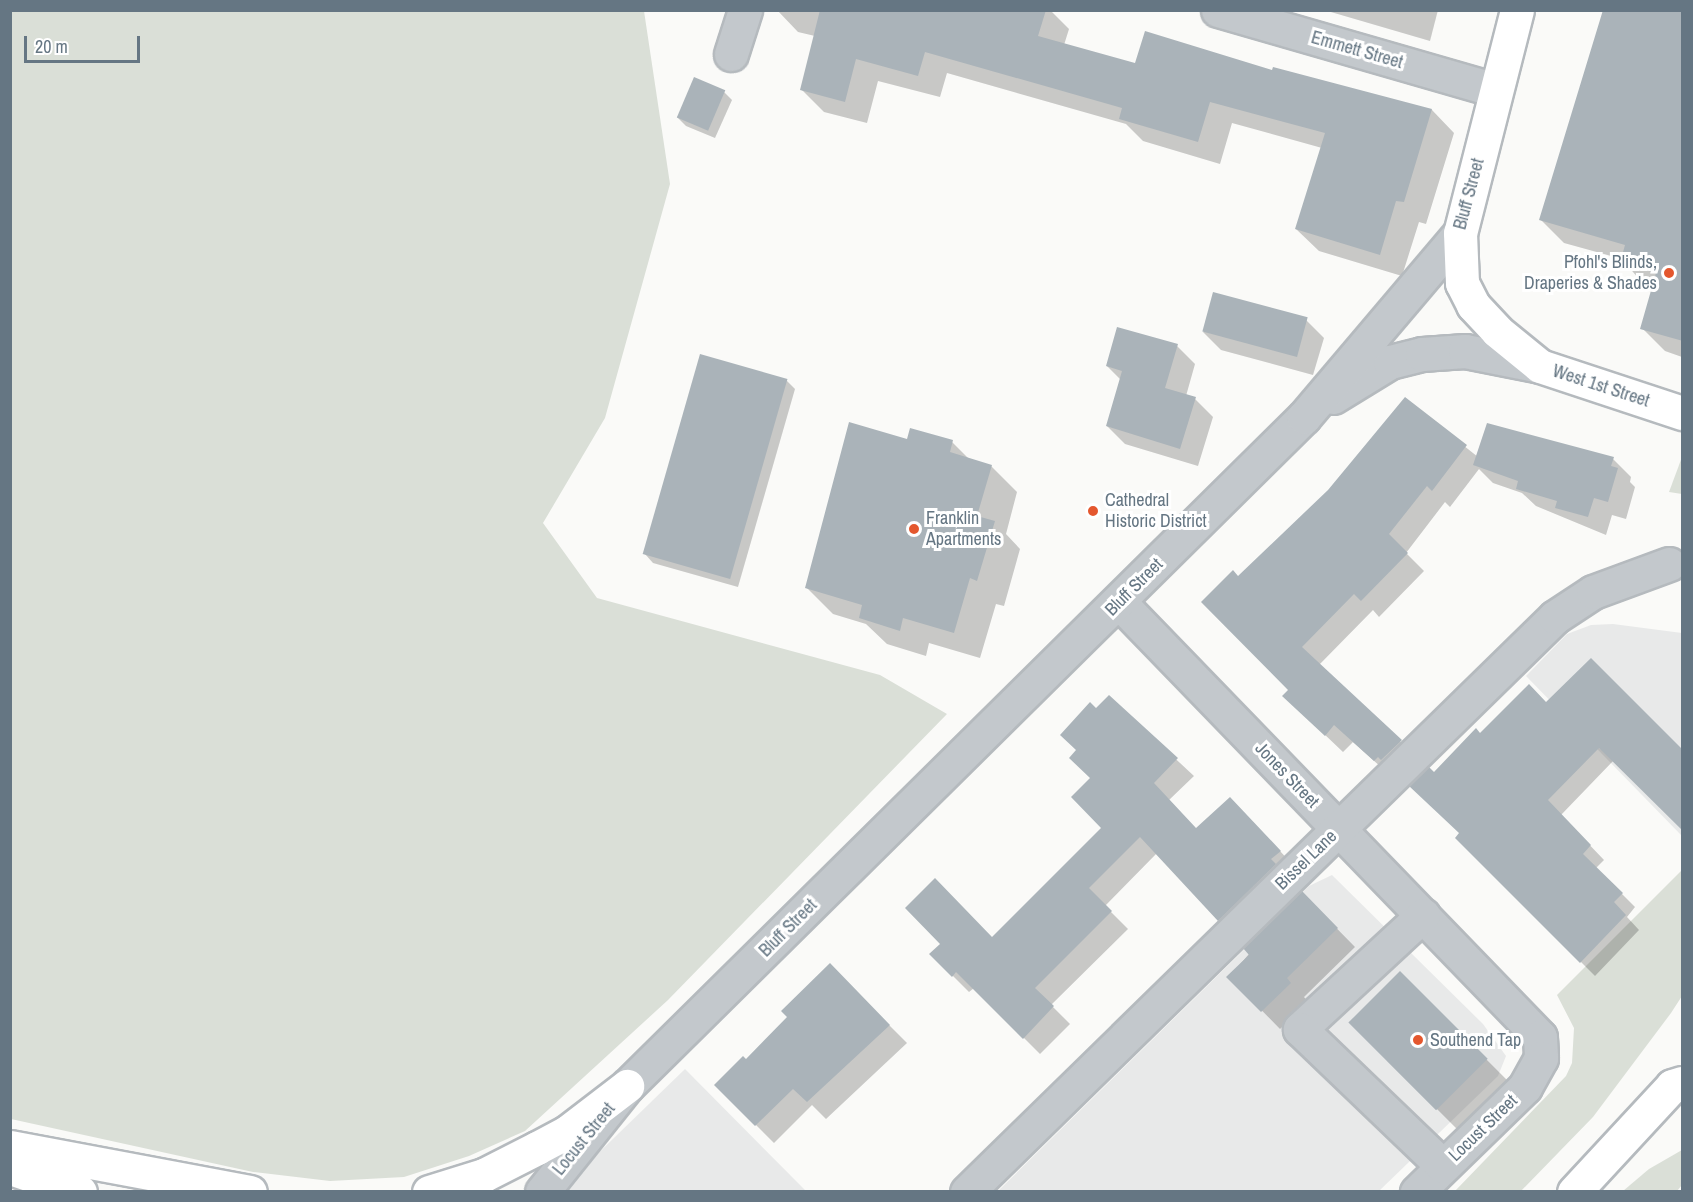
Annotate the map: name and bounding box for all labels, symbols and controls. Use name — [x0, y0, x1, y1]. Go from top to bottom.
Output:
scale bar — [27, 24, 142, 62]
street label: Emmett Street — [1309, 27, 1405, 73]
text: 20 m — [35, 34, 68, 59]
street label: Bluff Street — [1449, 156, 1489, 232]
place label: Pfohl's Blinds, Draperies & Shades — [1524, 252, 1657, 294]
marker: Pfohl's Blinds, Draperies & Shades — [1662, 266, 1676, 280]
street label: West 1st Street — [1550, 360, 1652, 412]
place label: Cathedral Historic District — [1105, 490, 1207, 532]
marker: Cathedral Historic District — [1086, 504, 1100, 518]
place label: Franklin Apartments — [926, 508, 1001, 550]
marker: Franklin Apartments — [907, 522, 921, 536]
street label: Bluff Street — [1101, 554, 1167, 620]
street label: Jones Street — [1250, 738, 1324, 812]
street label: Bissel Lane — [1271, 825, 1341, 895]
street label: Bluff Street — [755, 895, 821, 961]
place label: Southend Tap — [1430, 1029, 1521, 1051]
marker: Southend Tap — [1411, 1033, 1425, 1047]
street label: Locust Street — [1444, 1090, 1522, 1166]
street label: Locust Street — [548, 1098, 620, 1180]

